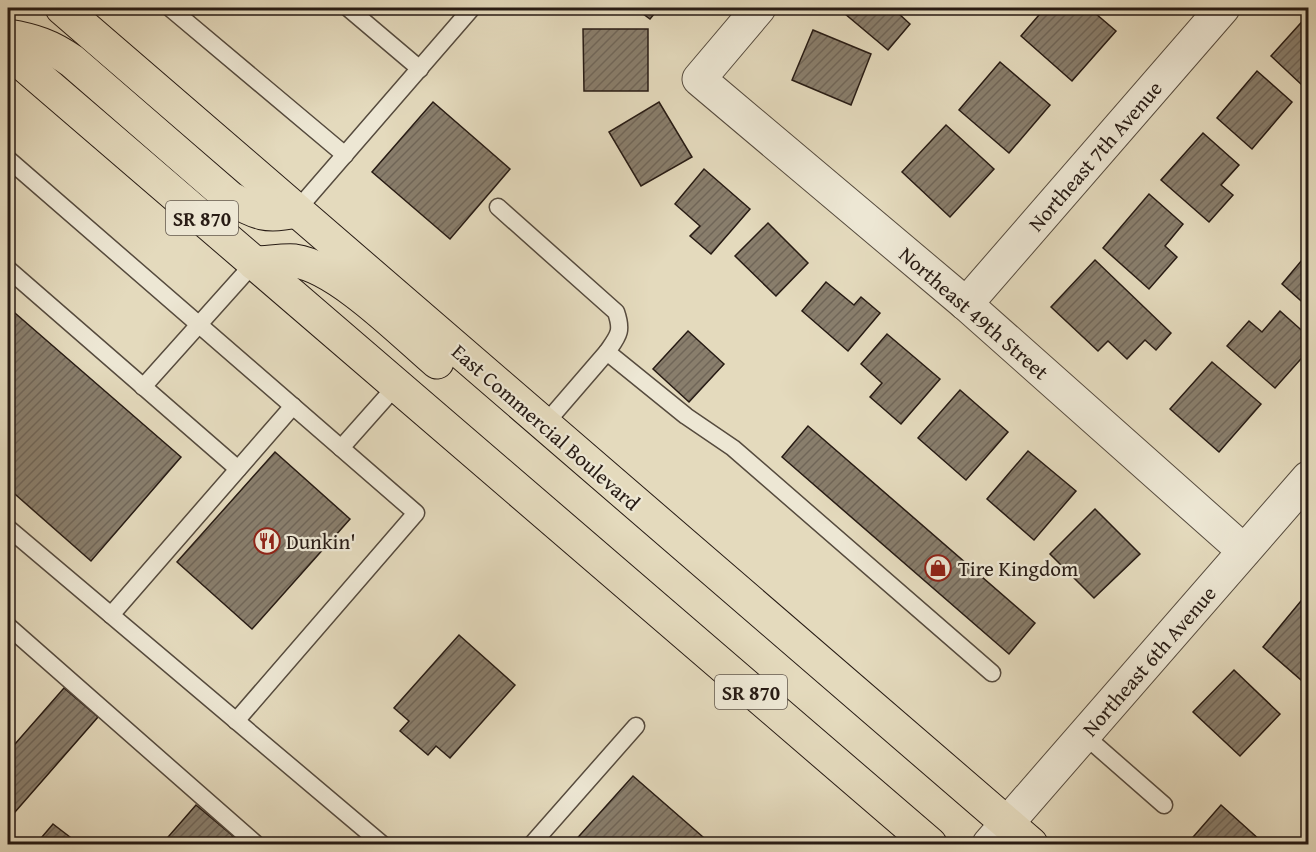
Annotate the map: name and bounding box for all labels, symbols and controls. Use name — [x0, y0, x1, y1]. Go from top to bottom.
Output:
street label: Northeast 7th Avenue — [1021, 74, 1169, 238]
road number: SR 870 — [166, 201, 238, 235]
street label: Northeast 49th Street — [892, 239, 1056, 387]
street label: East Commercial Boulevard — [445, 336, 648, 518]
restaurant icon: Dunkin' — [252, 526, 282, 556]
place label: Dunkin' — [286, 526, 356, 557]
shop icon: Tire Kingdom — [923, 553, 953, 583]
place label: Tire Kingdom — [958, 553, 1078, 584]
street label: Northeast 6th Avenue — [1075, 579, 1223, 743]
road number: SR 870 — [715, 675, 787, 709]

